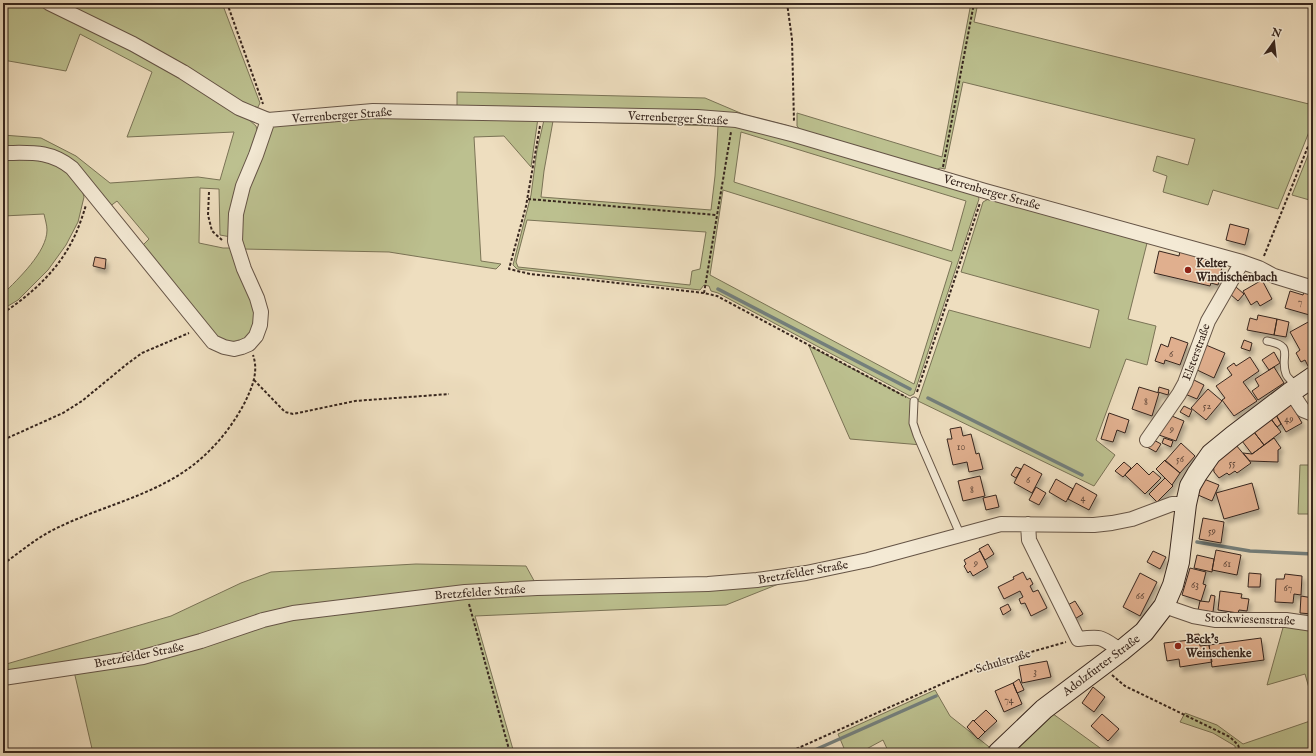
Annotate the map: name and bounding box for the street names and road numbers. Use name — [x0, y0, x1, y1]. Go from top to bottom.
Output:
street label: Verrenberger Straße — [290, 104, 393, 127]
street label: Verrenberger Straße — [626, 108, 729, 129]
street label: Verrenberger Straße — [941, 171, 1043, 214]
street label: Elsterstraße — [1179, 321, 1214, 383]
street label: Bretzfelder Straße — [757, 557, 850, 588]
street label: Bretzfelder Straße — [434, 582, 526, 603]
street label: Stockwiesenstraße — [1205, 610, 1296, 629]
street label: Adolzfurter Straße — [1059, 631, 1143, 700]
street label: Bretzfelder Straße — [93, 639, 186, 672]
street label: Schulstraße — [974, 646, 1033, 677]

